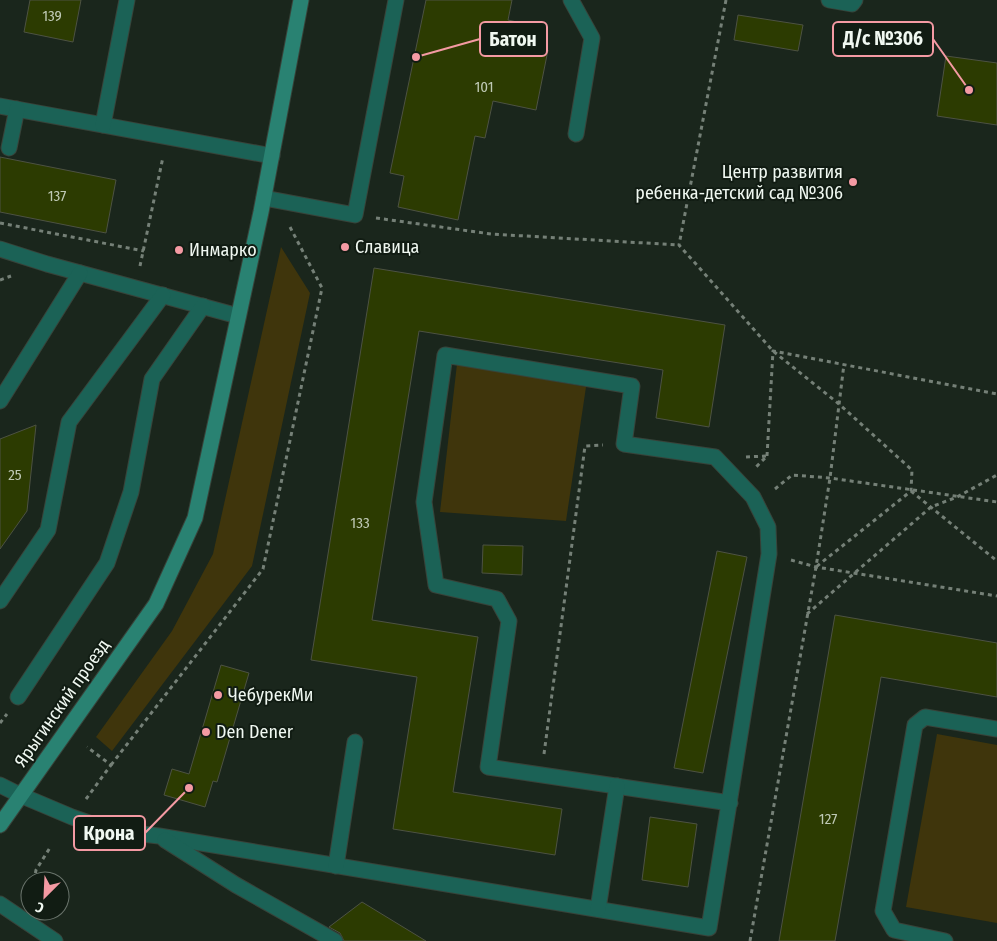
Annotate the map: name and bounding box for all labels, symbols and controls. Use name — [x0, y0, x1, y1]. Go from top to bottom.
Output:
house number: 139 — [42, 7, 62, 25]
callout: Батон — [480, 22, 547, 56]
callout: Д/с №306 — [833, 22, 933, 56]
text: Д/с №306 — [842, 27, 923, 50]
text: Батон — [489, 28, 537, 51]
house number: 101 — [474, 78, 494, 96]
place label: Центр развития ребенка-детский сад №306 — [635, 161, 843, 204]
marker: Центр развития ребенка-детский сад №306 — [847, 176, 859, 188]
house number: 137 — [48, 187, 66, 205]
place label: Славица — [355, 236, 419, 258]
place label: Инмарко — [189, 239, 257, 261]
marker: Славица — [339, 241, 351, 253]
marker: Инмарко — [173, 244, 185, 256]
house number: 25 — [8, 466, 22, 484]
house number: 133 — [350, 514, 370, 532]
street label: Ярыгинский проезд — [10, 635, 114, 771]
place label: ЧебурекМи — [228, 684, 313, 706]
marker: ЧебурекМи — [212, 689, 224, 701]
place label: Den Dener — [216, 721, 294, 743]
marker: Den Dener — [200, 726, 212, 738]
house number: 127 — [819, 810, 837, 828]
callout: Крона — [74, 816, 145, 850]
text: Крона — [84, 822, 134, 845]
north arrow — [20, 871, 70, 921]
text: С — [33, 898, 47, 917]

